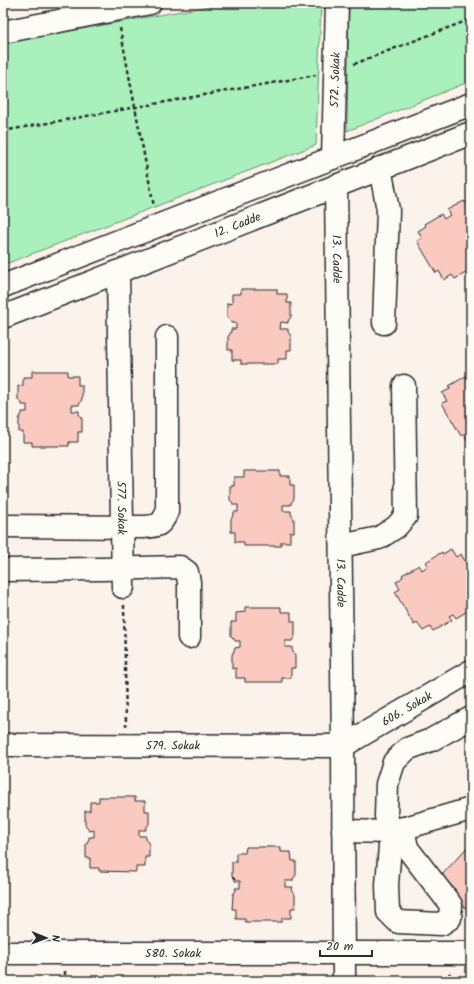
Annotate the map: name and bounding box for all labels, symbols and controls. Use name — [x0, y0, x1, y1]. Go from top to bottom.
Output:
street label: 572. Sokak — [325, 52, 345, 108]
street label: 12. Cadde — [211, 207, 264, 243]
street label: 13. Cadde — [327, 235, 347, 284]
street label: 577. Sokak — [112, 481, 132, 535]
street label: 13. Cadde — [331, 559, 351, 608]
street label: 606. Sokak — [378, 686, 436, 731]
street label: 579. Sokak — [146, 736, 201, 755]
north arrow — [26, 918, 66, 958]
scale bar — [320, 932, 372, 958]
text: N — [46, 935, 64, 942]
text: 20 m — [326, 937, 354, 956]
street label: 580. Sokak — [145, 944, 201, 963]

